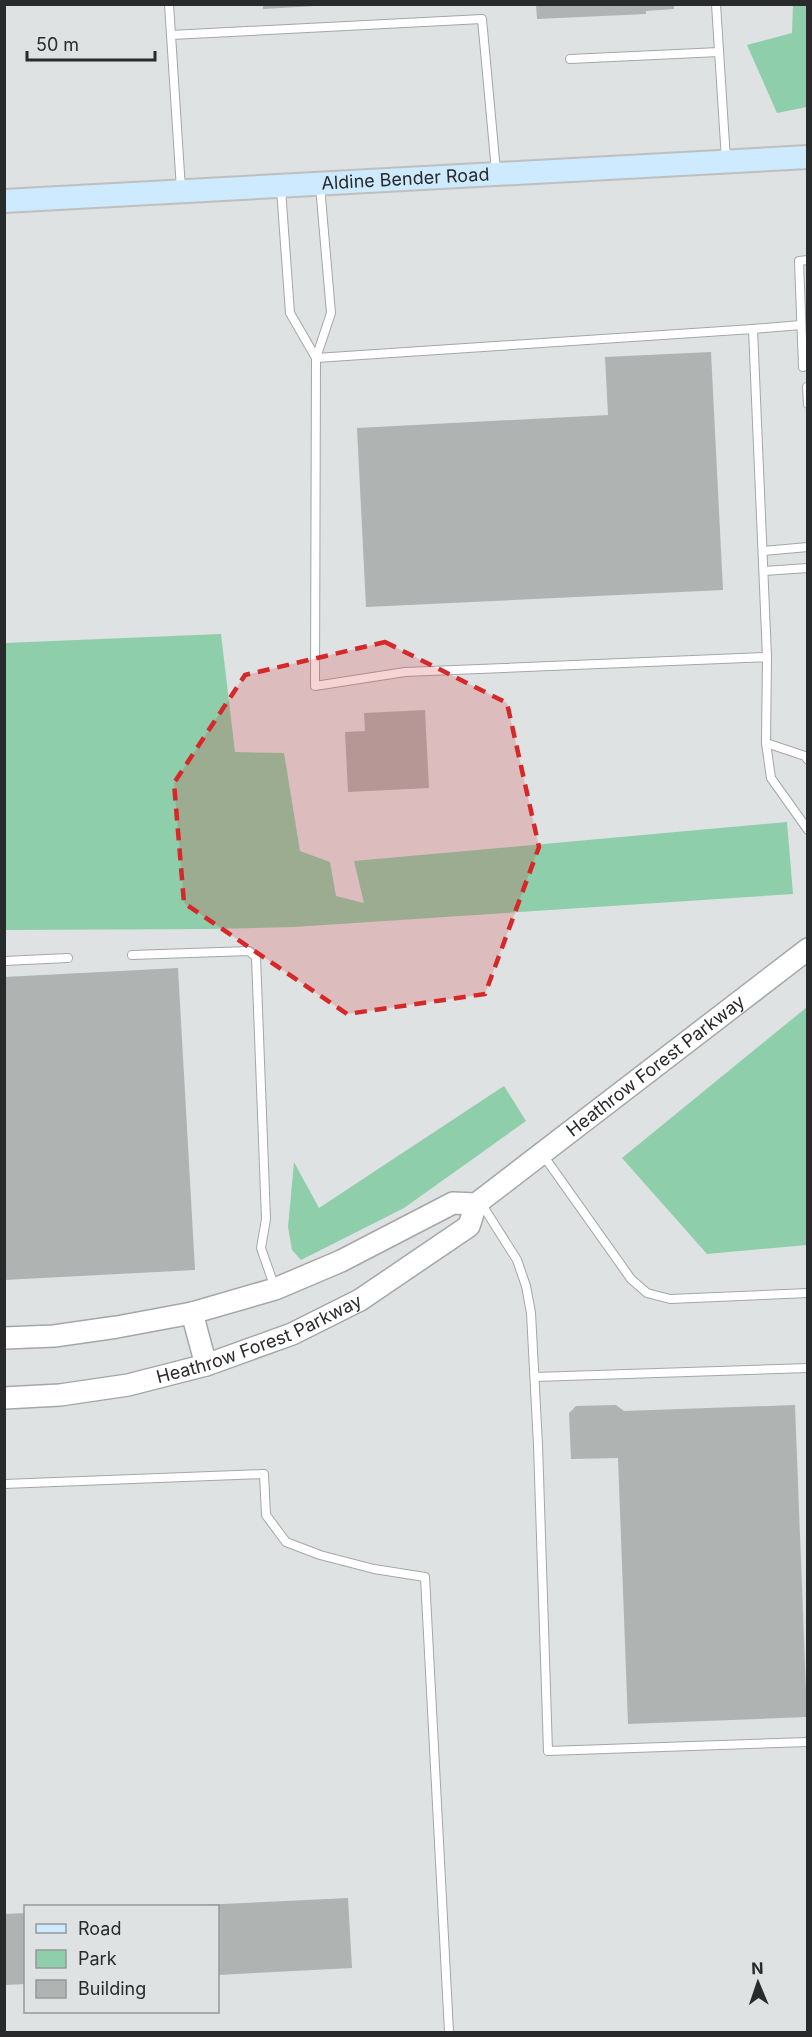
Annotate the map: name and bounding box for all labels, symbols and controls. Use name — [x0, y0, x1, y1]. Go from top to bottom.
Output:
scale bar — [27, 24, 154, 62]
text: 50 m — [36, 34, 79, 55]
street label: Aldine Bender Road — [321, 163, 490, 194]
street label: Heathrow Forest Parkway — [562, 991, 748, 1141]
street label: Heathrow Forest Parkway — [154, 1290, 365, 1387]
legend — [24, 1905, 219, 2013]
text: Road — [78, 1918, 121, 1939]
text: Park — [78, 1948, 117, 1969]
north arrow — [728, 1953, 788, 2013]
text: N — [751, 1958, 764, 1978]
text: Building — [78, 1978, 146, 1999]

